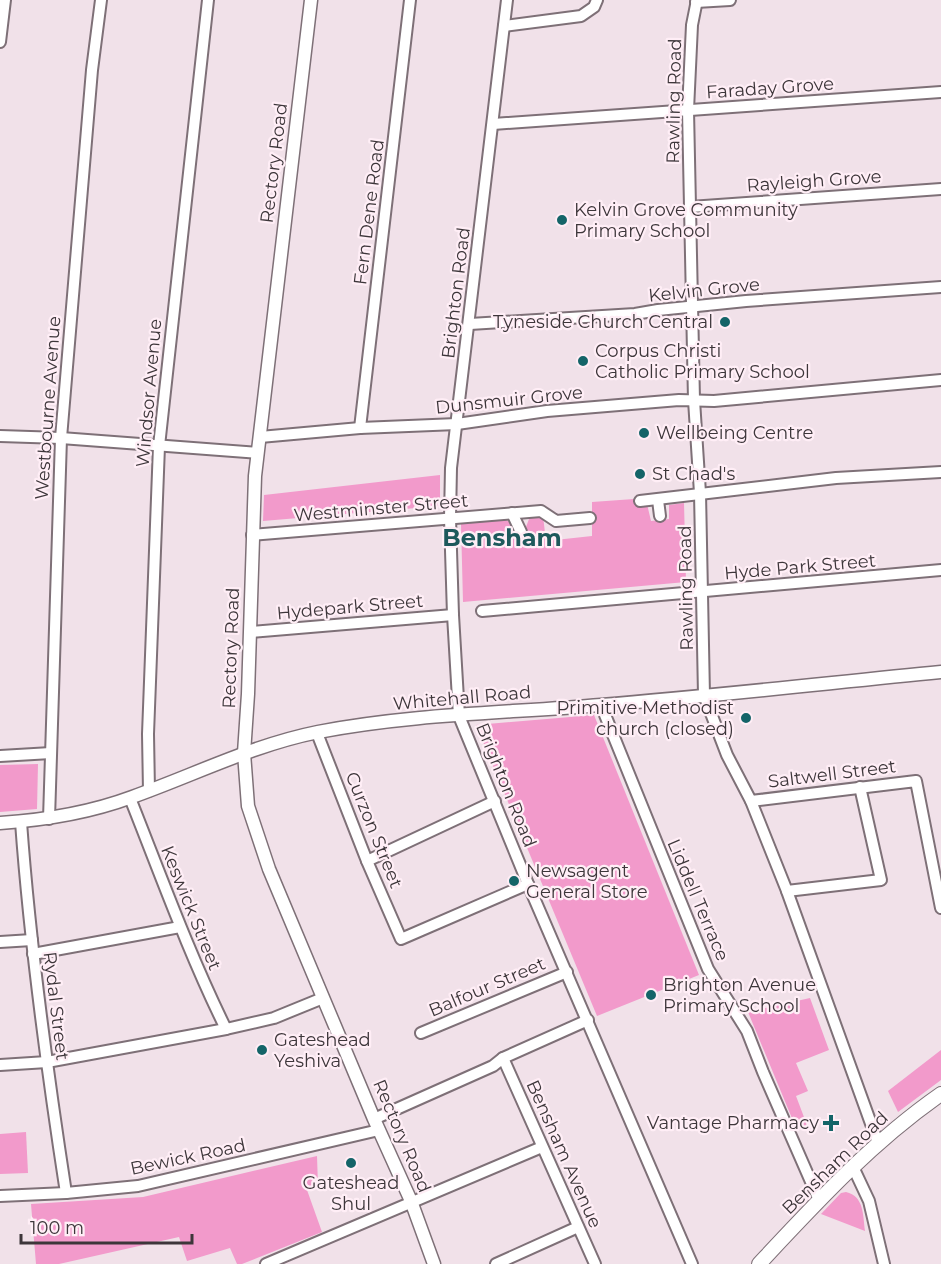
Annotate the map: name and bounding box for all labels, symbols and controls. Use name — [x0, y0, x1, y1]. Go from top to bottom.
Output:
street label: Rawling Road — [662, 38, 686, 164]
street label: Faraday Grove — [705, 73, 835, 103]
street label: Rectory Road — [256, 102, 292, 224]
street label: Fern Dene Road — [349, 138, 389, 286]
street label: Rayleigh Grove — [746, 165, 882, 197]
place label: Kelvin Grove Community Primary School — [574, 199, 798, 242]
marker: Kelvin Grove Community Primary School — [555, 213, 569, 227]
street label: Brighton Road — [437, 226, 475, 360]
street label: Kelvin Grove — [647, 273, 761, 307]
place label: Tyneside Church Central — [493, 311, 713, 333]
street label: Westbourne Avenue — [31, 315, 65, 501]
marker: Tyneside Church Central — [718, 315, 732, 329]
street label: Windsor Avenue — [132, 318, 166, 468]
place label: Corpus Christi Catholic Primary School — [595, 340, 810, 383]
marker: Corpus Christi Catholic Primary School — [576, 354, 590, 368]
street label: Dunsmuir Grove — [434, 381, 584, 419]
place label: Wellbeing Centre — [656, 422, 813, 444]
marker: Wellbeing Centre — [637, 426, 651, 440]
place label: St Chad's — [652, 463, 735, 485]
marker: St Chad's — [633, 467, 647, 481]
street label: Westminster Street — [293, 489, 469, 527]
district label: Bensham — [442, 523, 562, 552]
street label: Rawling Road — [674, 525, 698, 651]
street label: Hyde Park Street — [723, 549, 877, 585]
street label: Rectory Road — [218, 587, 244, 709]
street label: Hydepark Street — [276, 590, 424, 624]
street label: Whitehall Road — [392, 681, 532, 715]
place label: Primitive Methodist church (closed) — [557, 697, 734, 740]
marker: Primitive Methodist church (closed) — [739, 711, 753, 725]
street label: Brighton Road — [471, 720, 541, 850]
street label: Saltwell Street — [767, 755, 897, 793]
street label: Curzon Street — [341, 769, 407, 891]
street label: Liddell Terrace — [662, 836, 734, 964]
street label: Keswick Street — [156, 842, 226, 974]
place label: Newsagent General Store — [526, 860, 648, 903]
marker: Newsagent General Store — [507, 874, 521, 888]
street label: Rydal Street — [38, 950, 74, 1062]
street label: Balfour Street — [425, 953, 549, 1021]
place label: Brighton Avenue Primary School — [663, 974, 816, 1017]
marker: Brighton Avenue Primary School — [644, 988, 658, 1002]
place label: Gateshead Yeshiva — [274, 1029, 371, 1072]
marker: Gateshead Yeshiva — [255, 1043, 269, 1057]
street label: Rectory Road — [368, 1076, 436, 1196]
street label: Bensham Avenue — [521, 1076, 607, 1232]
street label: Bensham Road — [777, 1107, 893, 1219]
place label: Vantage Pharmacy — [647, 1112, 819, 1134]
marker: Vantage Pharmacy — [824, 1116, 838, 1130]
street label: Bewick Road — [128, 1134, 248, 1180]
marker: Gateshead Shul — [344, 1156, 358, 1170]
place label: Gateshead Shul — [303, 1172, 399, 1215]
scale bar — [21, 1207, 192, 1245]
text: 100 m — [30, 1217, 84, 1239]

